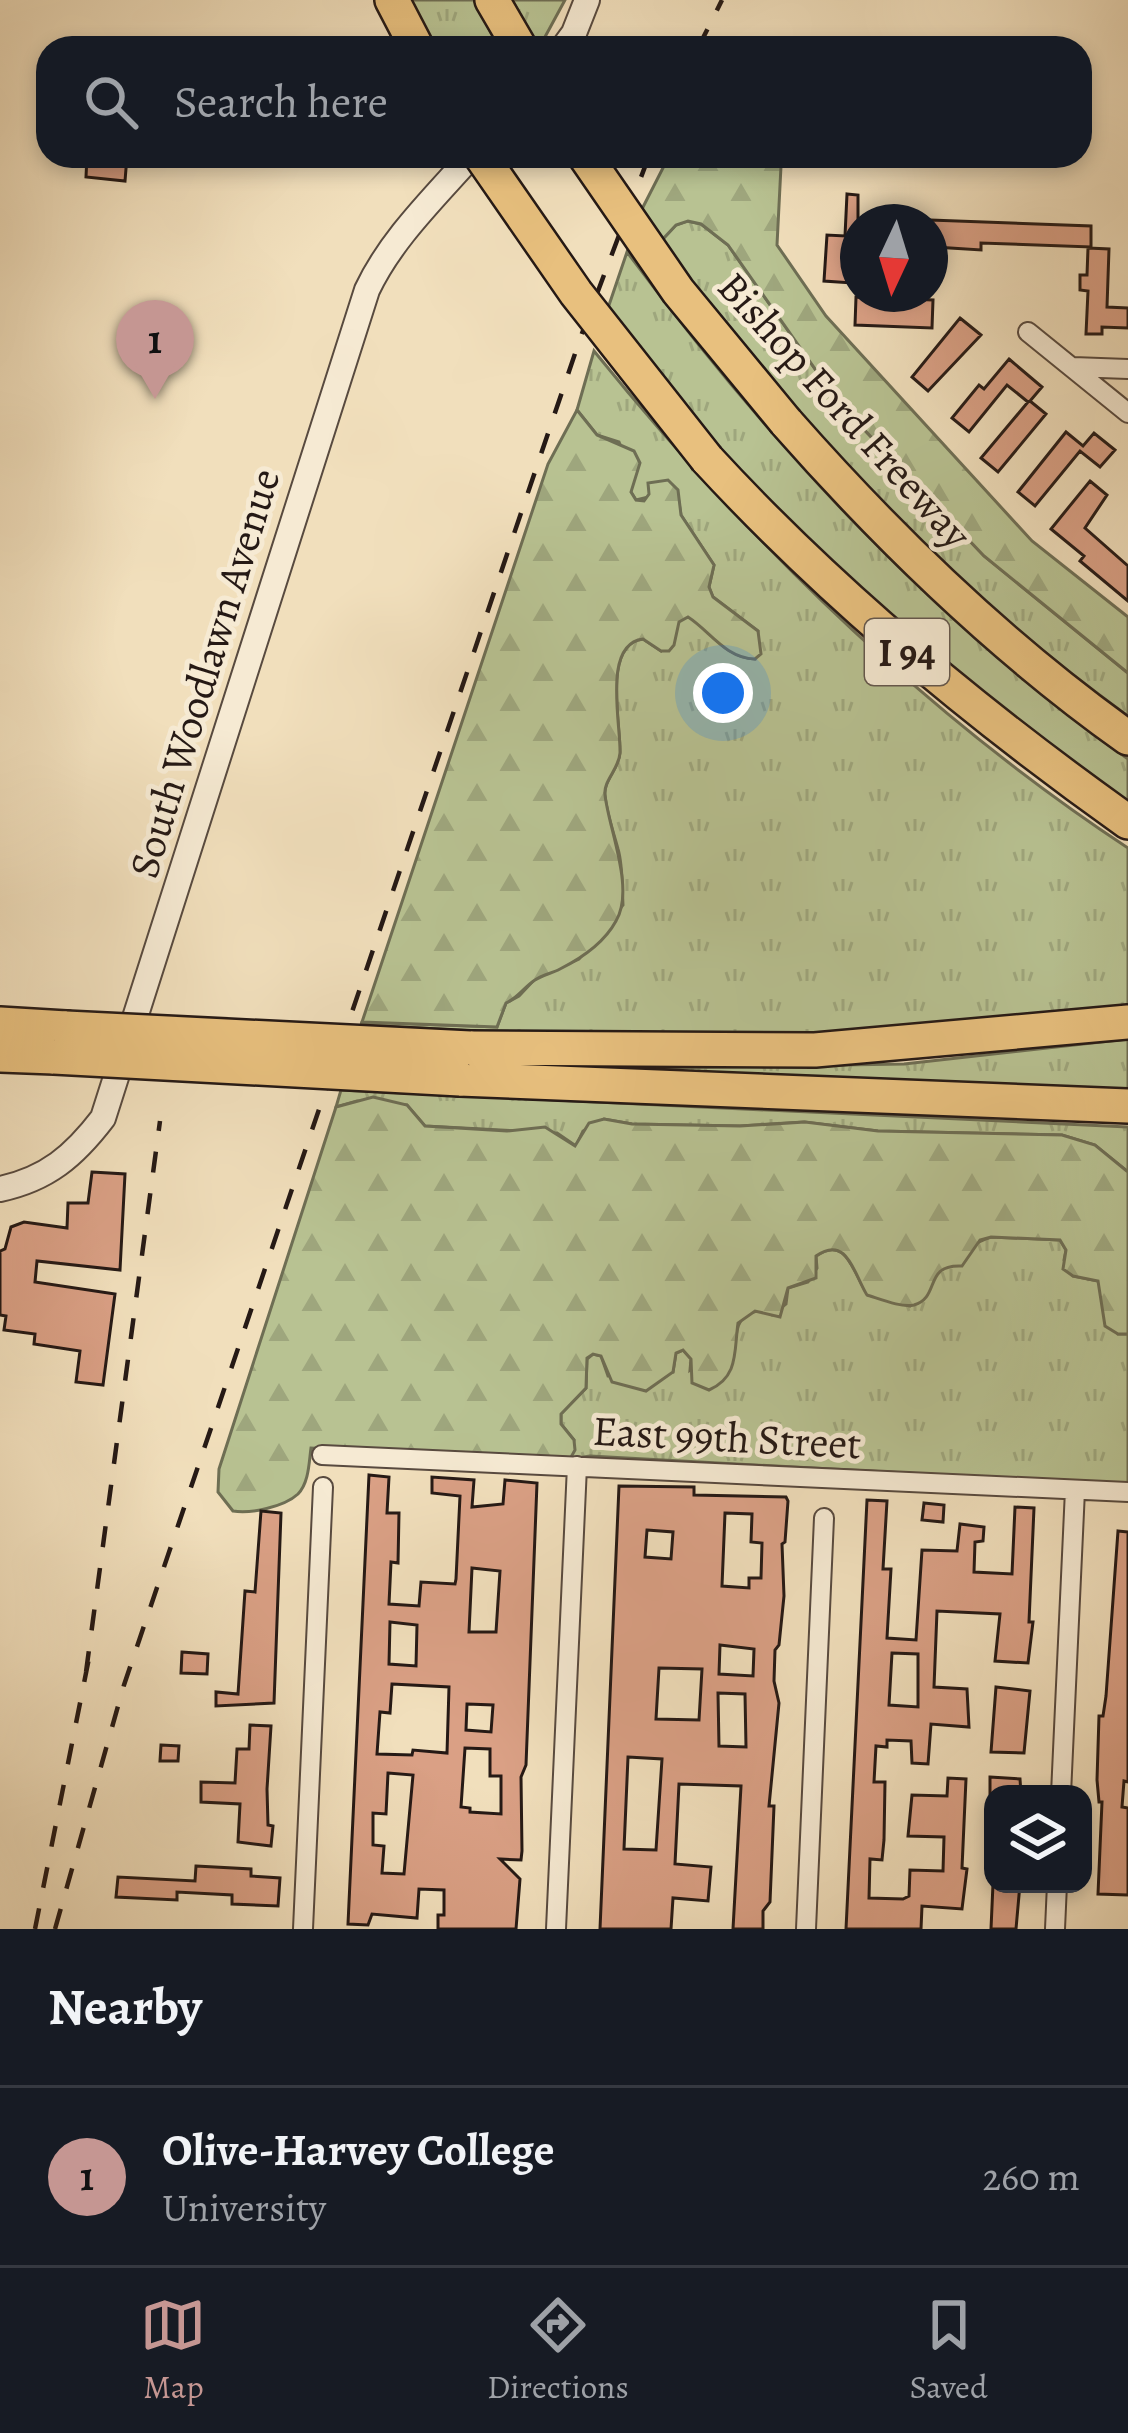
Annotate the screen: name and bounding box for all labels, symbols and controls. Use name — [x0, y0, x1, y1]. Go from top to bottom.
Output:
search box — [36, 36, 1092, 168]
icon: search — [78, 69, 144, 135]
text: Search here — [174, 71, 388, 133]
north arrow — [840, 204, 948, 312]
street label: Bishop Ford Freeway — [705, 259, 986, 562]
pin: 1 — [116, 300, 194, 399]
street label: South Woodlawn Avenue — [115, 461, 293, 885]
road number: I 94 — [865, 619, 949, 685]
your location — [693, 663, 753, 723]
street label: East 99th Street — [591, 1402, 863, 1472]
map controls — [984, 1785, 1092, 1893]
button: layers — [984, 1785, 1092, 1893]
text: Nearby — [48, 1972, 202, 2042]
text: Olive-Harvey College — [162, 2119, 555, 2181]
text: 1 — [80, 2150, 94, 2203]
text: 260 m — [982, 2150, 1080, 2203]
text: University — [162, 2181, 326, 2234]
tab: Map — [140, 2292, 206, 2409]
tab: Directions — [487, 2292, 629, 2409]
tab: Saved — [909, 2292, 988, 2409]

